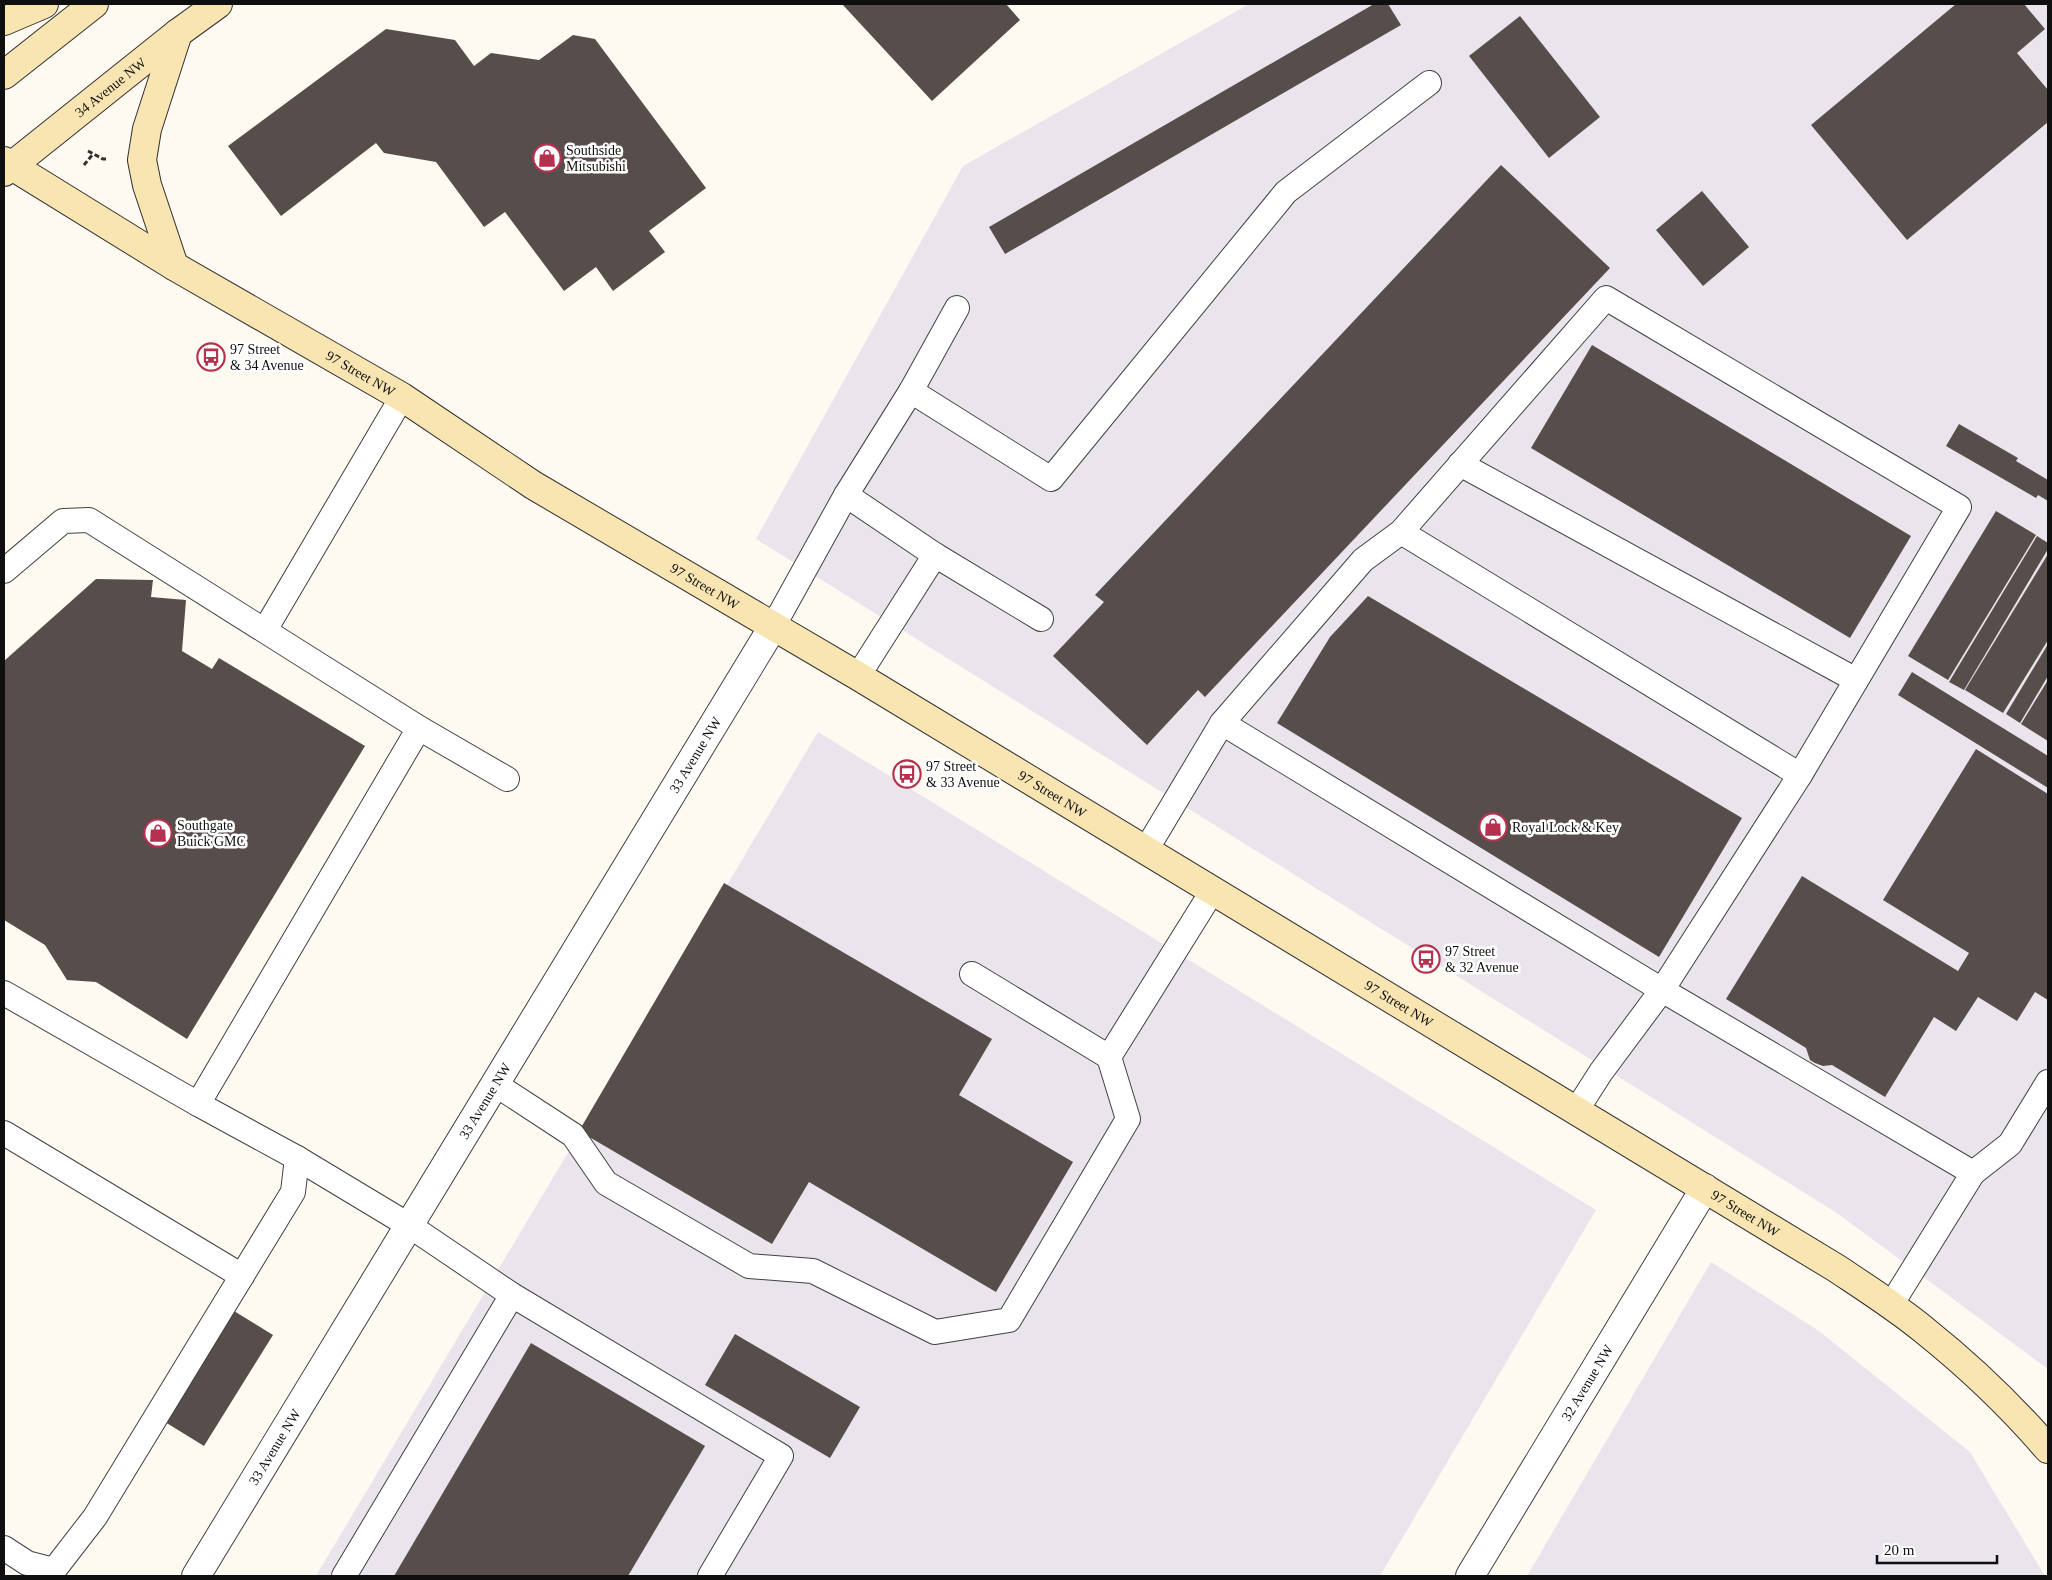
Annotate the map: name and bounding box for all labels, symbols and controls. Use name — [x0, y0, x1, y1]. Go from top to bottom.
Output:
street label: 34 Avenue NW — [72, 54, 149, 120]
shop icon: Southside Mitsubishi — [532, 143, 562, 173]
place label: Southside Mitsubishi — [566, 143, 626, 174]
bus stop icon: 97 Street & 34 Avenue — [196, 342, 226, 372]
place label: 97 Street & 34 Avenue — [230, 342, 304, 373]
street label: 97 Street NW — [323, 348, 398, 400]
street label: 97 Street NW — [668, 560, 742, 613]
street label: 33 Avenue NW — [667, 714, 725, 796]
bus stop icon: 97 Street & 33 Avenue — [892, 759, 922, 789]
place label: 97 Street & 33 Avenue — [926, 759, 1000, 790]
street label: 97 Street NW — [1015, 768, 1090, 821]
shop icon: Royal Lock & Key — [1478, 812, 1508, 842]
shop icon: Southgate Buick GMC — [143, 818, 173, 848]
place label: Southgate Buick GMC — [177, 818, 246, 849]
place label: Royal Lock & Key — [1512, 820, 1619, 835]
bus stop icon: 97 Street & 32 Avenue — [1411, 944, 1441, 974]
place label: 97 Street & 32 Avenue — [1445, 944, 1519, 975]
street label: 97 Street NW — [1362, 978, 1436, 1031]
street label: 33 Avenue NW — [456, 1060, 514, 1142]
street label: 97 Street NW — [1708, 1187, 1783, 1240]
street label: 32 Avenue NW — [1559, 1342, 1617, 1424]
street label: 33 Avenue NW — [246, 1406, 304, 1488]
scale bar — [1877, 1532, 1997, 1564]
text: 20 m — [1884, 1542, 1915, 1558]

